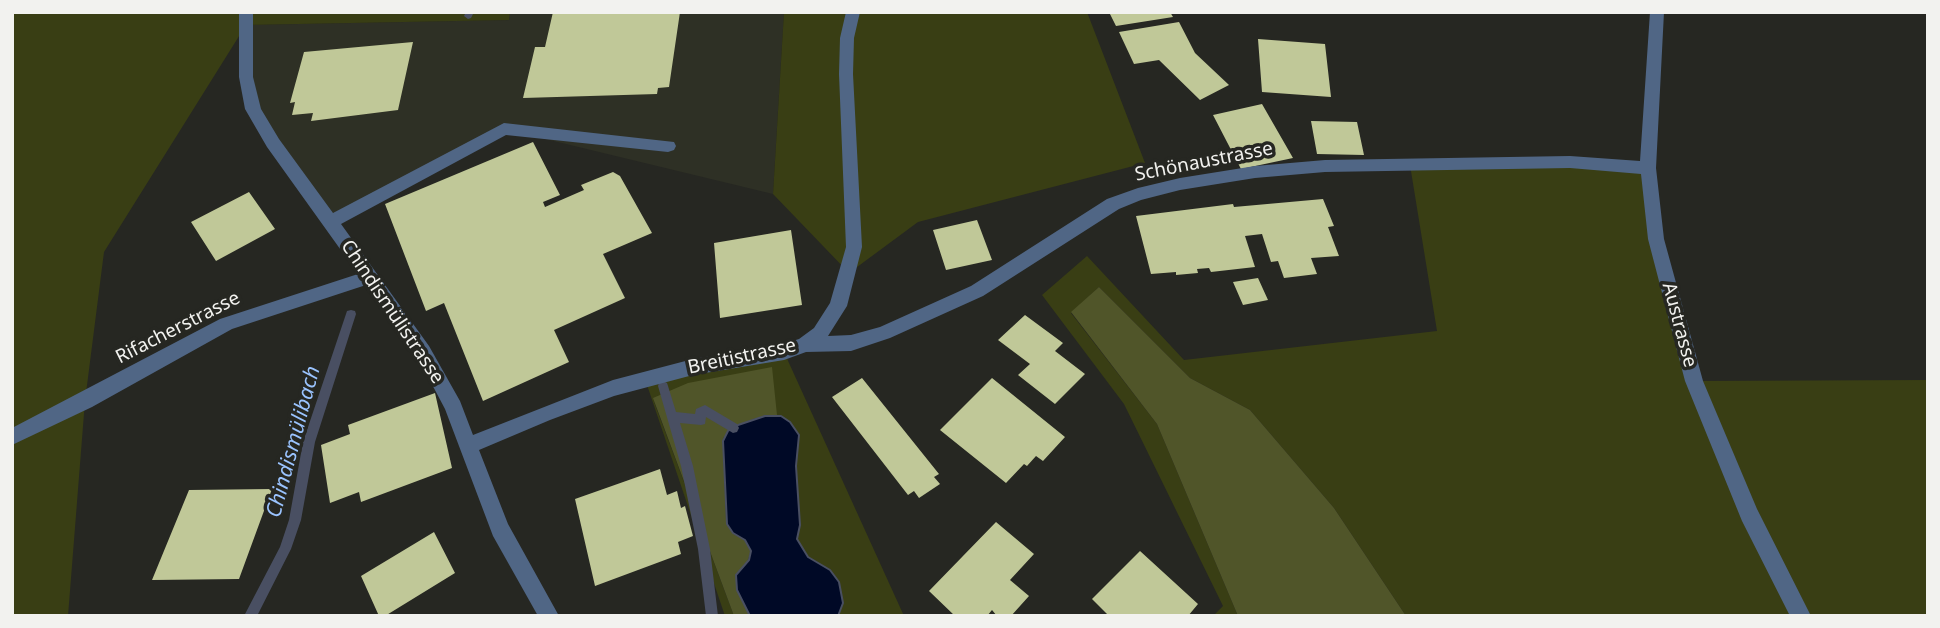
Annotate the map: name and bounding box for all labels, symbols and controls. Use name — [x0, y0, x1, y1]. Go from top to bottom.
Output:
street label: Schönaustrasse — [1133, 137, 1275, 187]
street label: Chindismülistrasse — [335, 236, 449, 388]
street label: Austrasse — [1657, 280, 1701, 370]
street label: Rifacherstrasse — [112, 287, 244, 369]
street label: Breitistrasse — [686, 334, 798, 380]
water label: Chindismülibach — [262, 363, 326, 521]

